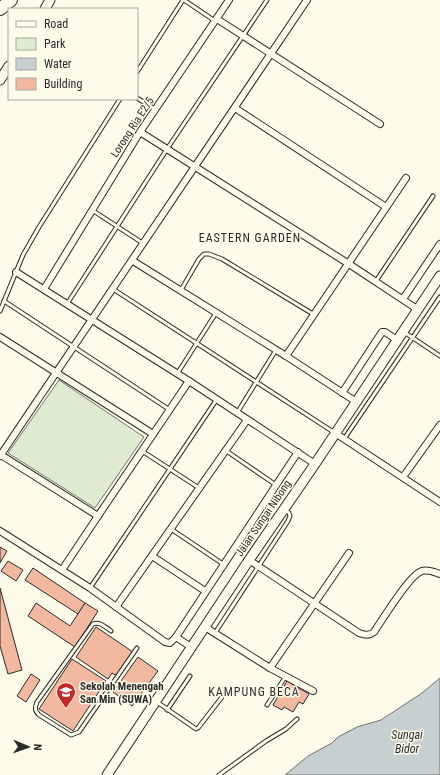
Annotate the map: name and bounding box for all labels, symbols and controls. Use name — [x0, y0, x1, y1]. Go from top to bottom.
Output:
legend — [8, 8, 138, 100]
text: Road — [44, 17, 68, 31]
text: Park — [44, 37, 66, 51]
text: Water — [44, 57, 72, 71]
text: Building — [44, 77, 82, 91]
street label: Lorong Ria E2/5 — [108, 95, 157, 160]
district label: EASTERN GARDEN — [199, 231, 301, 245]
street label: Jalan Sungai Nibong — [233, 478, 294, 559]
place label: Sekolah Menengah San Min (SUWA) — [80, 680, 164, 706]
school or university icon: Sekolah Menengah San Min (SUWA) — [55, 681, 77, 709]
district label: KAMPUNG BECA — [208, 685, 300, 699]
north arrow — [8, 727, 48, 767]
water label: Sungai Bidor — [391, 728, 423, 756]
text: N — [31, 744, 44, 751]

